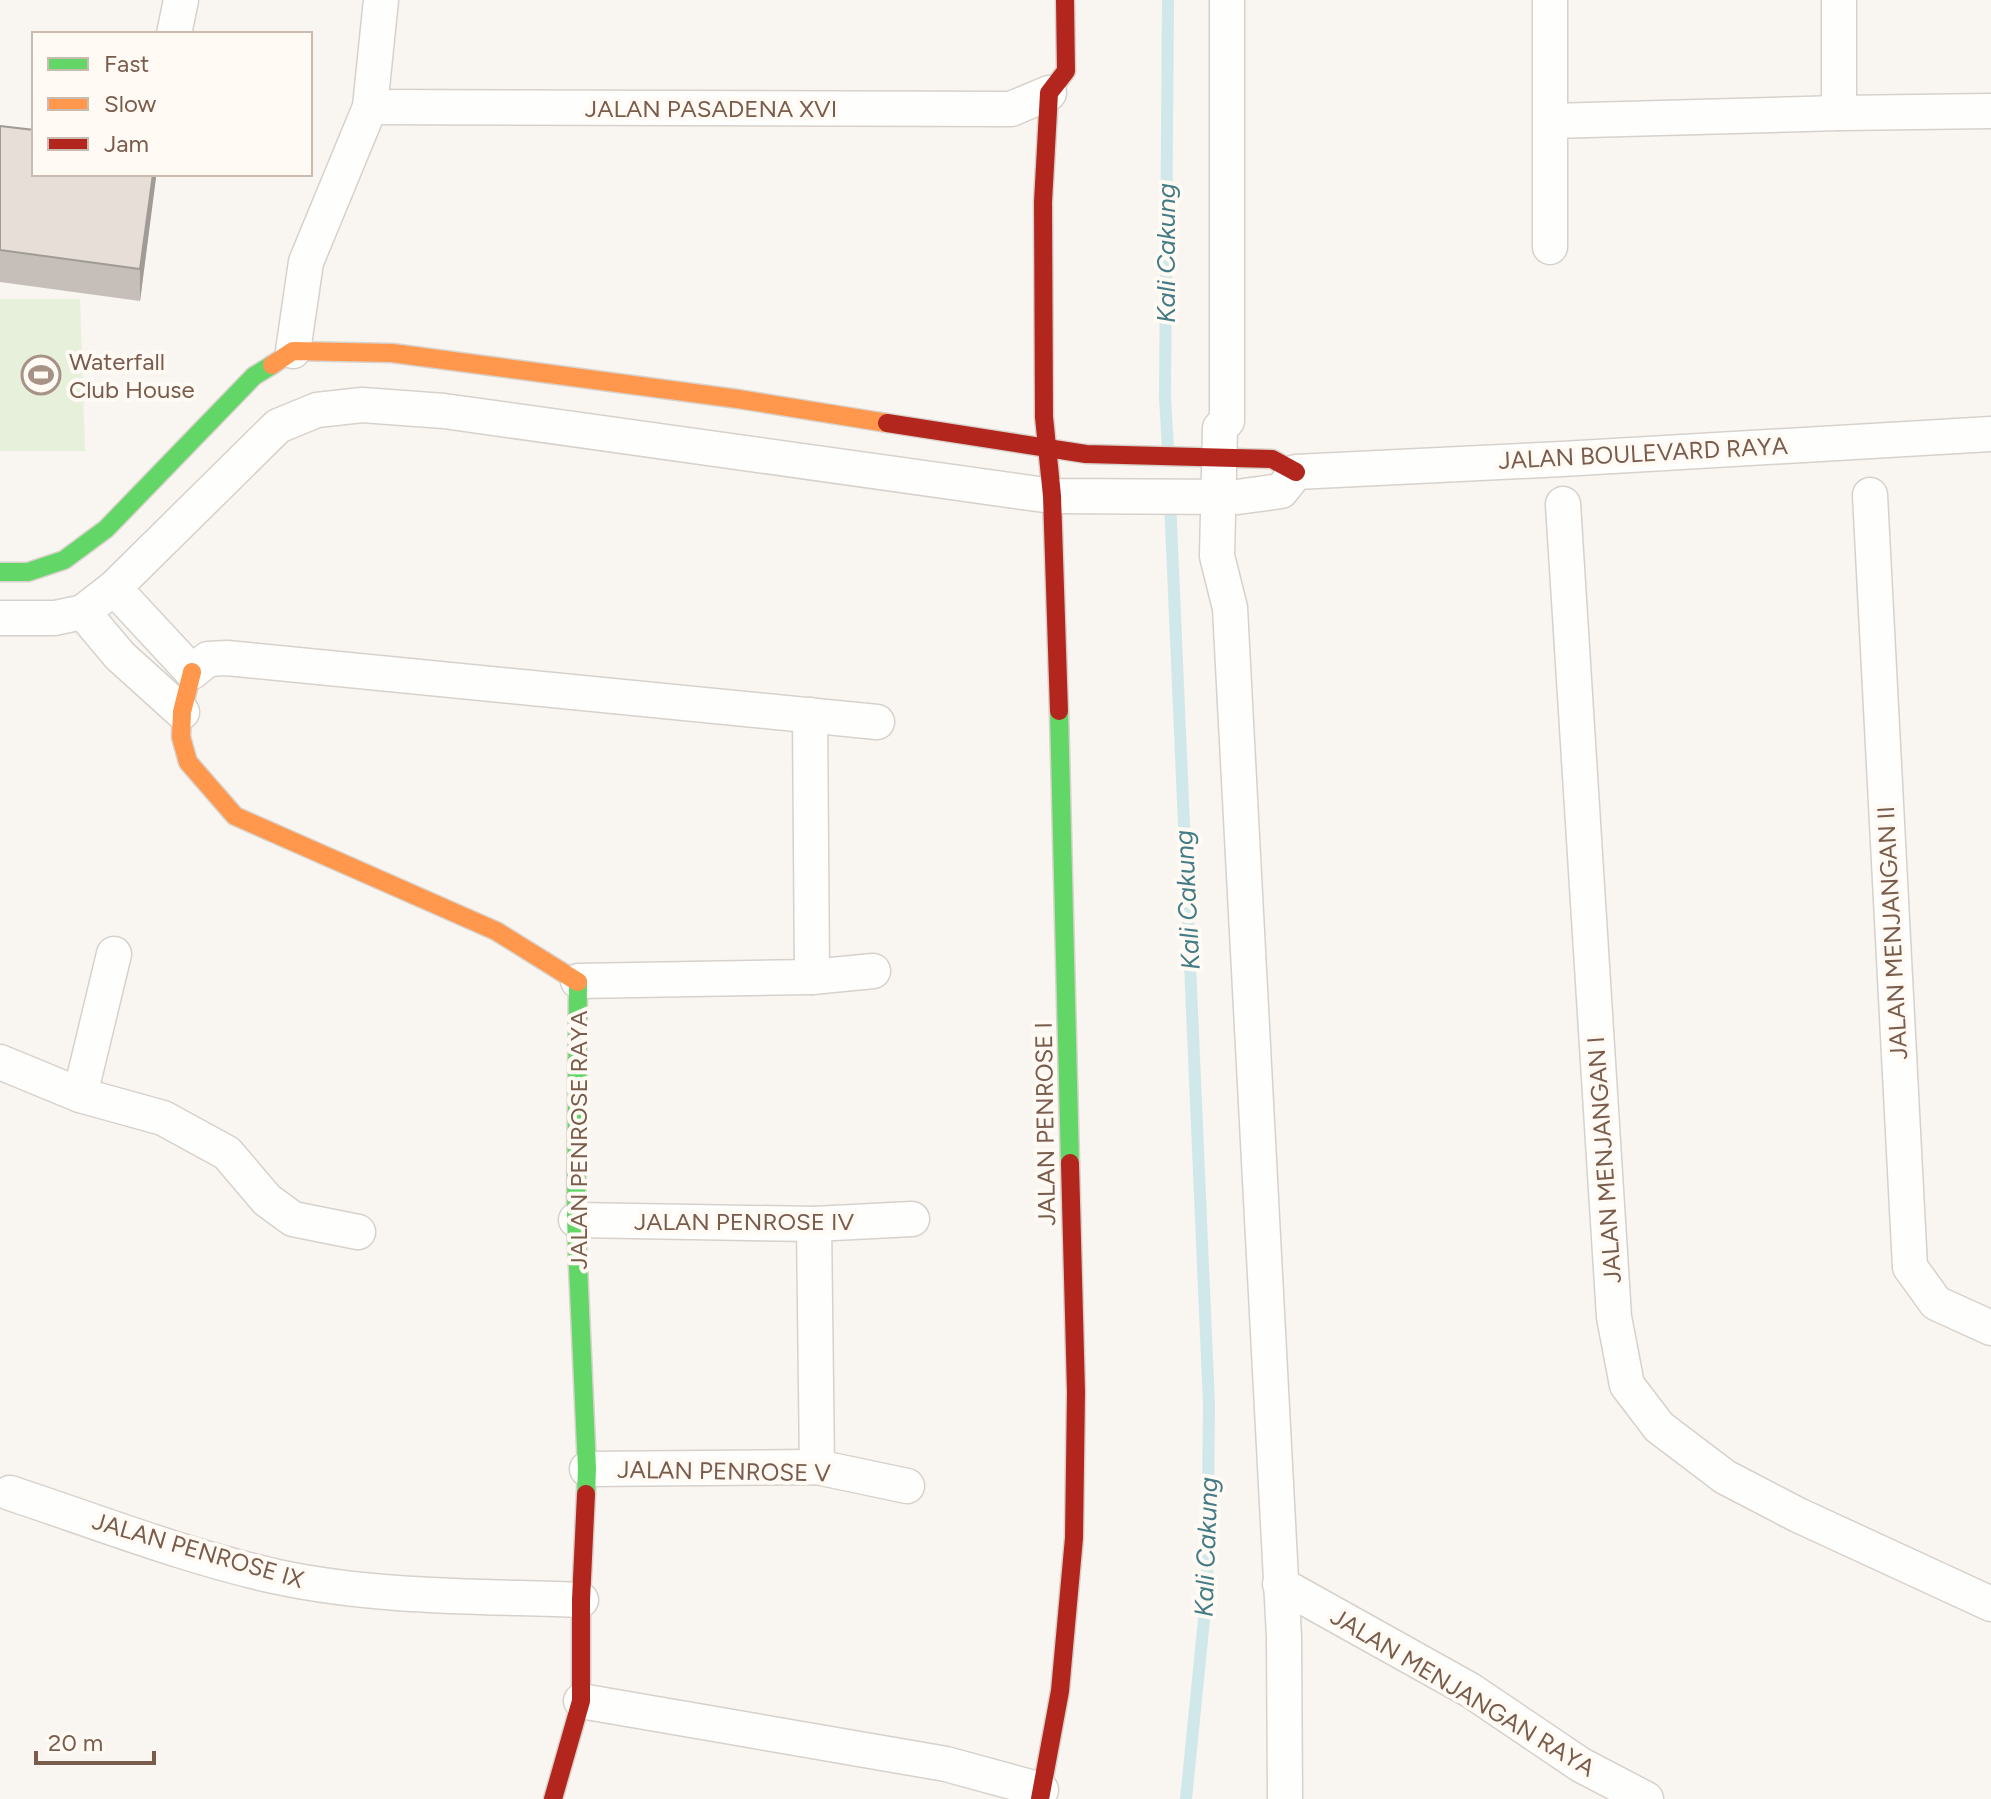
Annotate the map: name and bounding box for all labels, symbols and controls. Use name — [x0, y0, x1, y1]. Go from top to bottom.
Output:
legend — [32, 32, 312, 176]
text: Fast — [104, 49, 149, 78]
text: Slow — [104, 89, 157, 118]
street label: JALAN PASADENA XVI — [585, 94, 837, 123]
text: Jam — [104, 129, 149, 158]
water label: Kali Cakung — [1150, 183, 1182, 323]
place label: Waterfall Club House — [69, 347, 195, 404]
sports icon: Waterfall Club House — [20, 354, 62, 396]
street label: JALAN BOULEVARD RAYA — [1497, 431, 1789, 475]
street label: JALAN MENJANGAN II — [1871, 805, 1913, 1061]
water label: Kali Cakung — [1167, 829, 1207, 971]
street label: JALAN PENROSE RAYA — [564, 1010, 593, 1269]
street label: JALAN PENROSE I — [1029, 1022, 1061, 1226]
street label: JALAN MENJANGAN I — [1581, 1036, 1627, 1284]
street label: JALAN PENROSE IV — [634, 1207, 854, 1236]
street label: JALAN PENROSE V — [617, 1455, 831, 1487]
water label: Kali Cakung — [1188, 1476, 1224, 1618]
street label: JALAN PENROSE IX — [89, 1506, 307, 1594]
street label: JALAN MENJANGAN RAYA — [1326, 1602, 1601, 1783]
scale bar — [36, 1715, 154, 1765]
text: 20 m — [48, 1728, 103, 1757]

